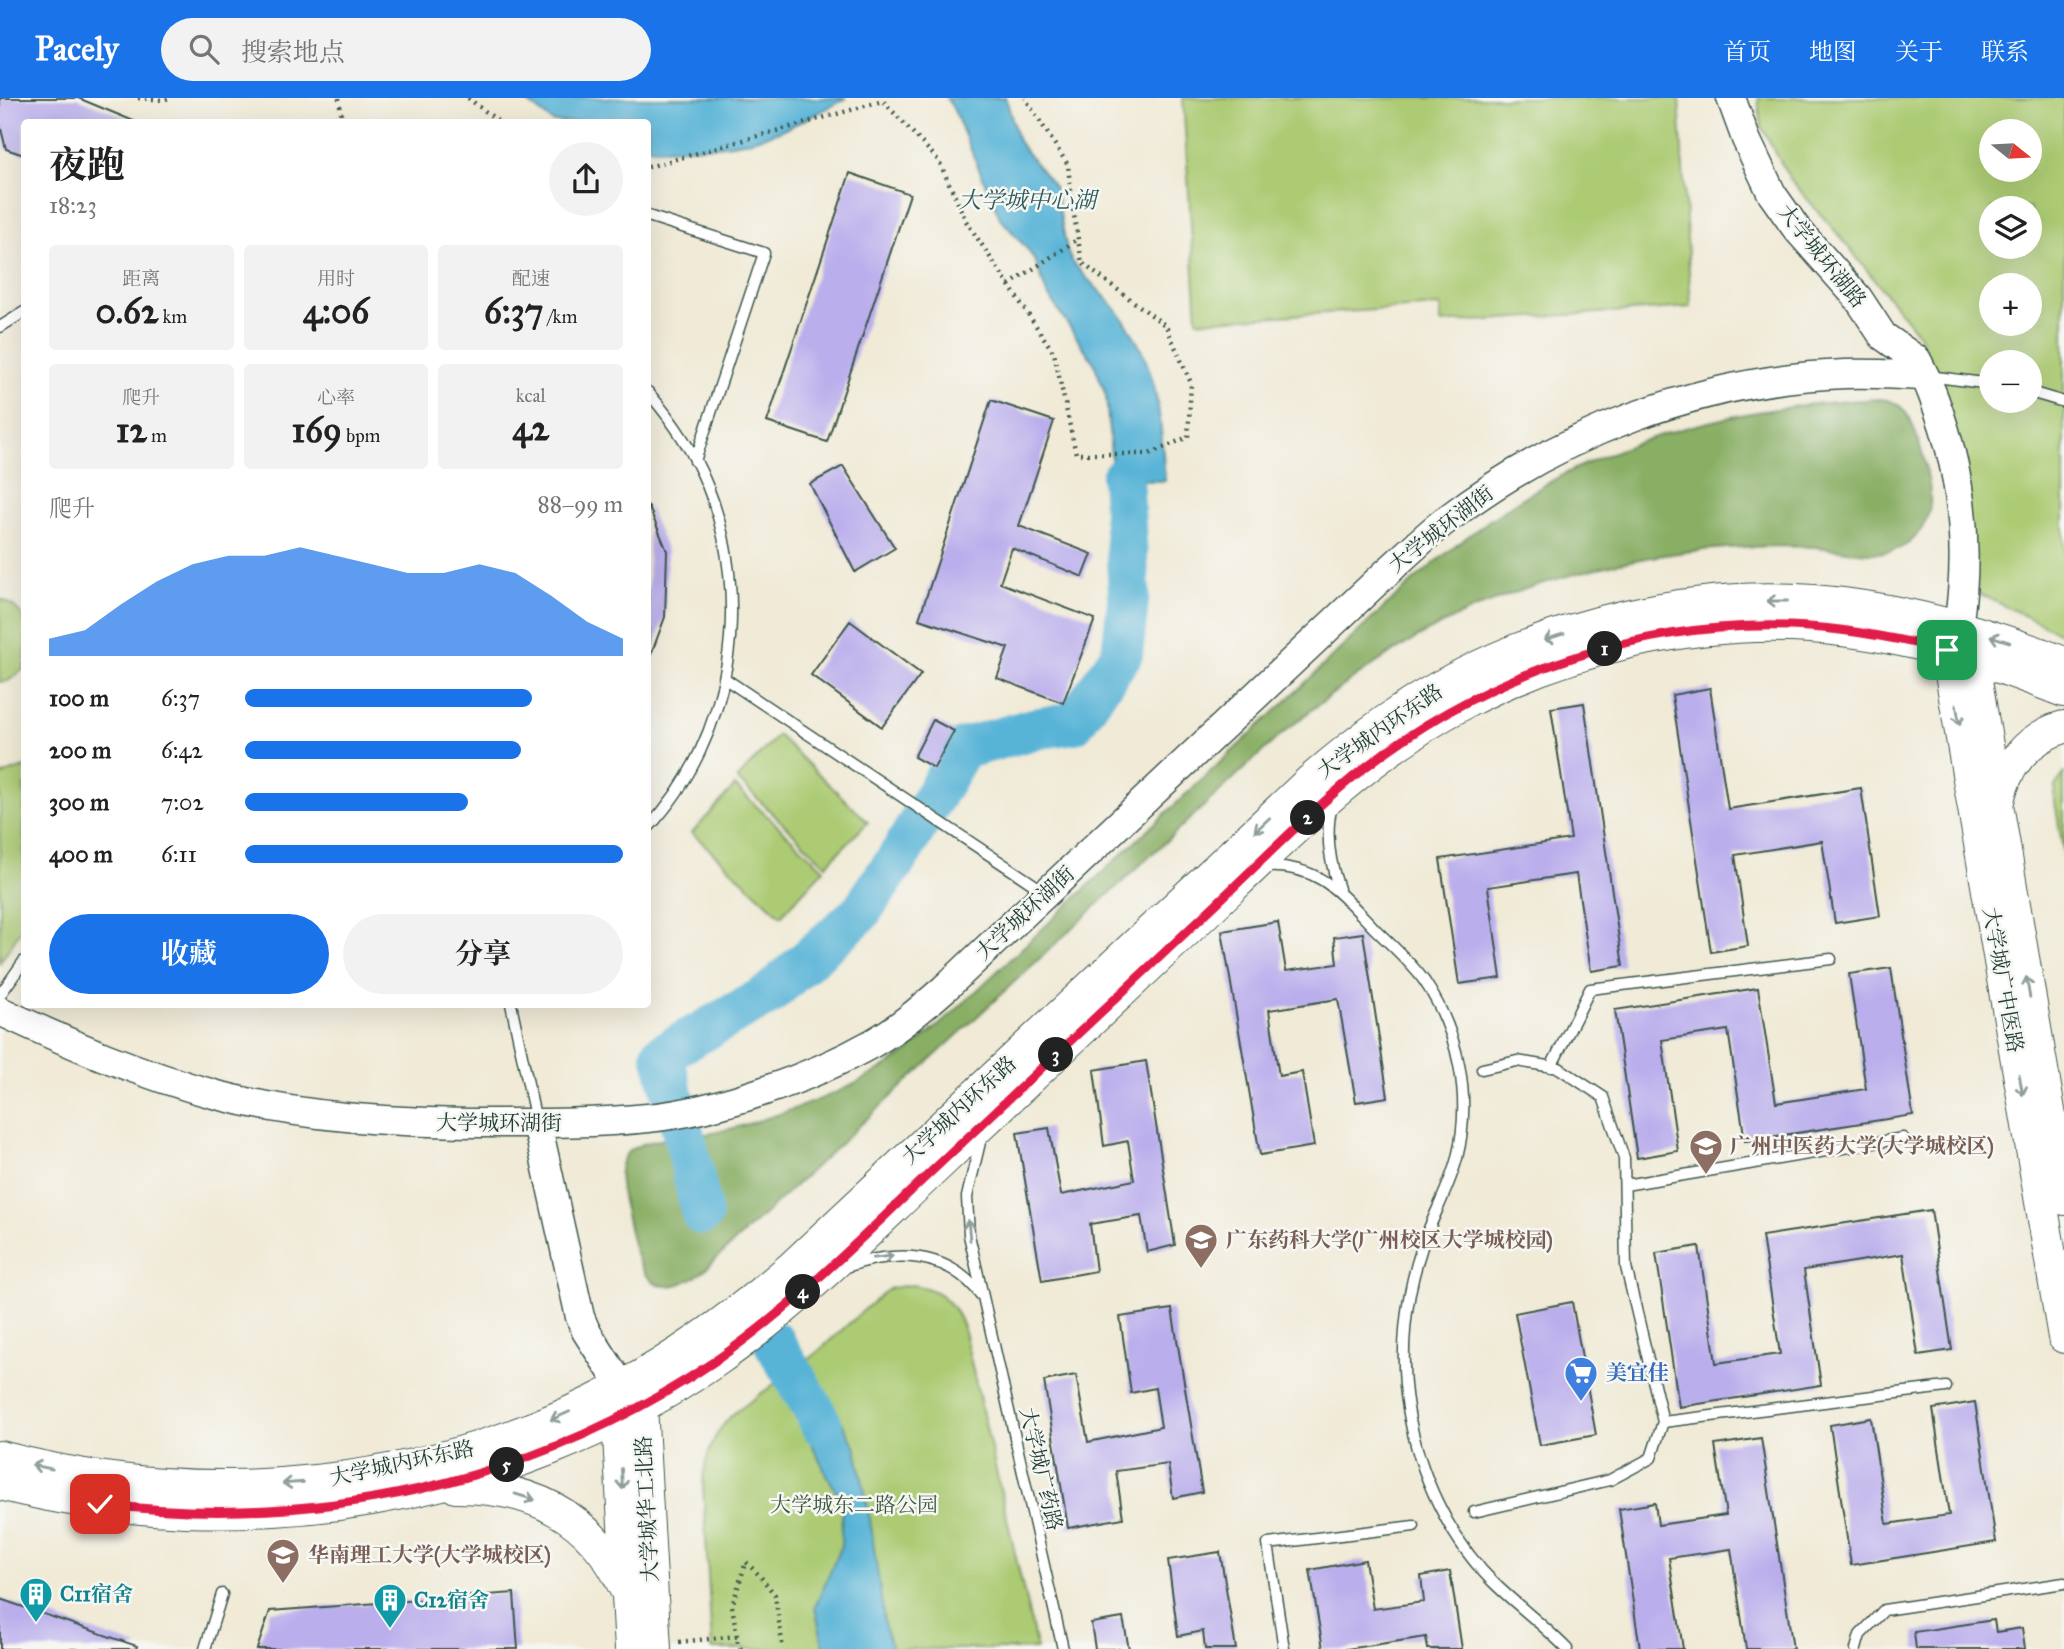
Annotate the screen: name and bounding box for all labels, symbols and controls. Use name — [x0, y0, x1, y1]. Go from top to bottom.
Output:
search box — [161, 18, 651, 81]
text: Pacely — [35, 29, 119, 69]
icon: search — [185, 30, 223, 68]
text: 搜索地点 — [241, 36, 345, 68]
text: 首页 — [1723, 37, 1771, 67]
text: 地图 — [1809, 37, 1857, 67]
text: 关于 — [1895, 37, 1943, 67]
text: 联系 — [1981, 37, 2029, 67]
north arrow — [1979, 119, 2042, 182]
map controls — [1979, 119, 2042, 413]
text: 夜跑 — [49, 142, 125, 188]
button: share — [549, 142, 623, 216]
water label: 大学城中心湖 — [958, 186, 1100, 214]
text: 18:23 — [49, 191, 97, 219]
button: layers — [1979, 196, 2042, 259]
street label: 大学城环湖路 — [1772, 199, 1872, 313]
text: 距离 — [122, 267, 160, 290]
text: 用时 — [317, 267, 355, 290]
text: 配速 — [512, 267, 550, 290]
button: + — [1979, 273, 2042, 336]
text: 0.62 — [95, 290, 158, 333]
text: 4:06 — [303, 290, 369, 333]
text: 6:37 — [484, 290, 543, 333]
text: km — [158, 305, 187, 328]
text: /km — [543, 305, 577, 328]
button: − — [1979, 350, 2042, 413]
text: kcal — [516, 384, 546, 407]
text: 爬升 — [122, 386, 160, 409]
text: 心率 — [317, 386, 355, 409]
text: 42 — [512, 407, 549, 450]
text: 12 — [116, 409, 147, 452]
text: 169 — [291, 409, 342, 452]
text: m — [147, 424, 167, 447]
text: bpm — [342, 424, 381, 447]
street label: 大学城环湖街 — [1383, 480, 1499, 578]
text: 88–99 m — [538, 490, 623, 518]
text: 爬升 — [49, 494, 95, 522]
one-way arrow — [1766, 594, 1789, 608]
pin — [1917, 620, 1977, 680]
icon: arrive — [1928, 631, 1966, 669]
one-way arrow — [1543, 632, 1565, 645]
pin: 1 — [1588, 632, 1622, 666]
one-way arrow — [1990, 632, 2012, 644]
text: 1 — [1601, 637, 1608, 660]
street label: 大学城内环东路 — [1312, 678, 1448, 784]
text: 100 m — [49, 684, 109, 712]
text: 6:37 — [161, 684, 200, 712]
one-way arrow — [1952, 703, 1965, 726]
text: 200 m — [49, 736, 111, 764]
text: 6:42 — [161, 736, 203, 764]
text: 300 m — [49, 788, 109, 816]
text: 7:02 — [161, 788, 204, 816]
pin: 2 — [1290, 800, 1326, 836]
text: 2 — [1303, 806, 1312, 829]
one-way arrow — [1254, 817, 1271, 834]
text: 400 m — [49, 840, 113, 868]
text: 6:11 — [161, 840, 197, 868]
street label: 大学城环湖街 — [970, 861, 1080, 965]
street label: 大学城广中医路 — [1977, 905, 2029, 1055]
button: 收藏 — [49, 914, 329, 994]
button: 分享 — [343, 914, 623, 994]
one-way arrow — [2021, 976, 2034, 999]
pin: 3 — [1038, 1038, 1074, 1072]
text: 3 — [1052, 1043, 1059, 1066]
street label: 大学城内环东路 — [896, 1050, 1022, 1170]
one-way arrow — [2015, 1073, 2028, 1095]
street label: 大学城环湖街 — [436, 1110, 562, 1136]
school or university icon: 广州中医药大学(大学城校区) — [1687, 1127, 1725, 1176]
place label: 广州中医药大学(大学城校区) — [1730, 1133, 1994, 1159]
one-way arrow — [962, 1219, 975, 1242]
school or university icon: 广东药科大学(广州校区大学城校园) — [1182, 1221, 1220, 1270]
place label: 广东药科大学(广州校区大学城校园) — [1226, 1227, 1553, 1253]
one-way arrow — [871, 1251, 894, 1264]
pin: 4 — [786, 1274, 820, 1310]
text: 4 — [797, 1280, 808, 1303]
supermarket icon: 美宜佳 — [1562, 1354, 1600, 1403]
place label: 美宜佳 — [1606, 1360, 1669, 1386]
street label: 大学城广药路 — [1014, 1405, 1068, 1533]
one-way arrow — [550, 1410, 571, 1423]
street label: 大学城内环东路 — [327, 1435, 477, 1491]
street label: 大学城华工北路 — [630, 1435, 664, 1583]
pin: 5 — [490, 1448, 524, 1482]
text: 5 — [502, 1453, 511, 1476]
one-way arrow — [31, 1460, 54, 1474]
one-way arrow — [615, 1468, 628, 1491]
pin — [70, 1474, 130, 1534]
one-way arrow — [282, 1477, 305, 1490]
icon: check — [81, 1485, 119, 1523]
one-way arrow — [514, 1491, 536, 1504]
park label: 大学城东二路公园 — [770, 1492, 938, 1518]
school or university icon: 华南理工大学(大学城校区) — [264, 1536, 302, 1585]
place label: 华南理工大学(大学城校区) — [308, 1542, 551, 1568]
building icon: C11宿舍 — [17, 1575, 55, 1624]
place label: C11宿舍 — [60, 1581, 133, 1607]
building icon: C12宿舍 — [371, 1581, 409, 1630]
place label: C12宿舍 — [414, 1587, 489, 1613]

